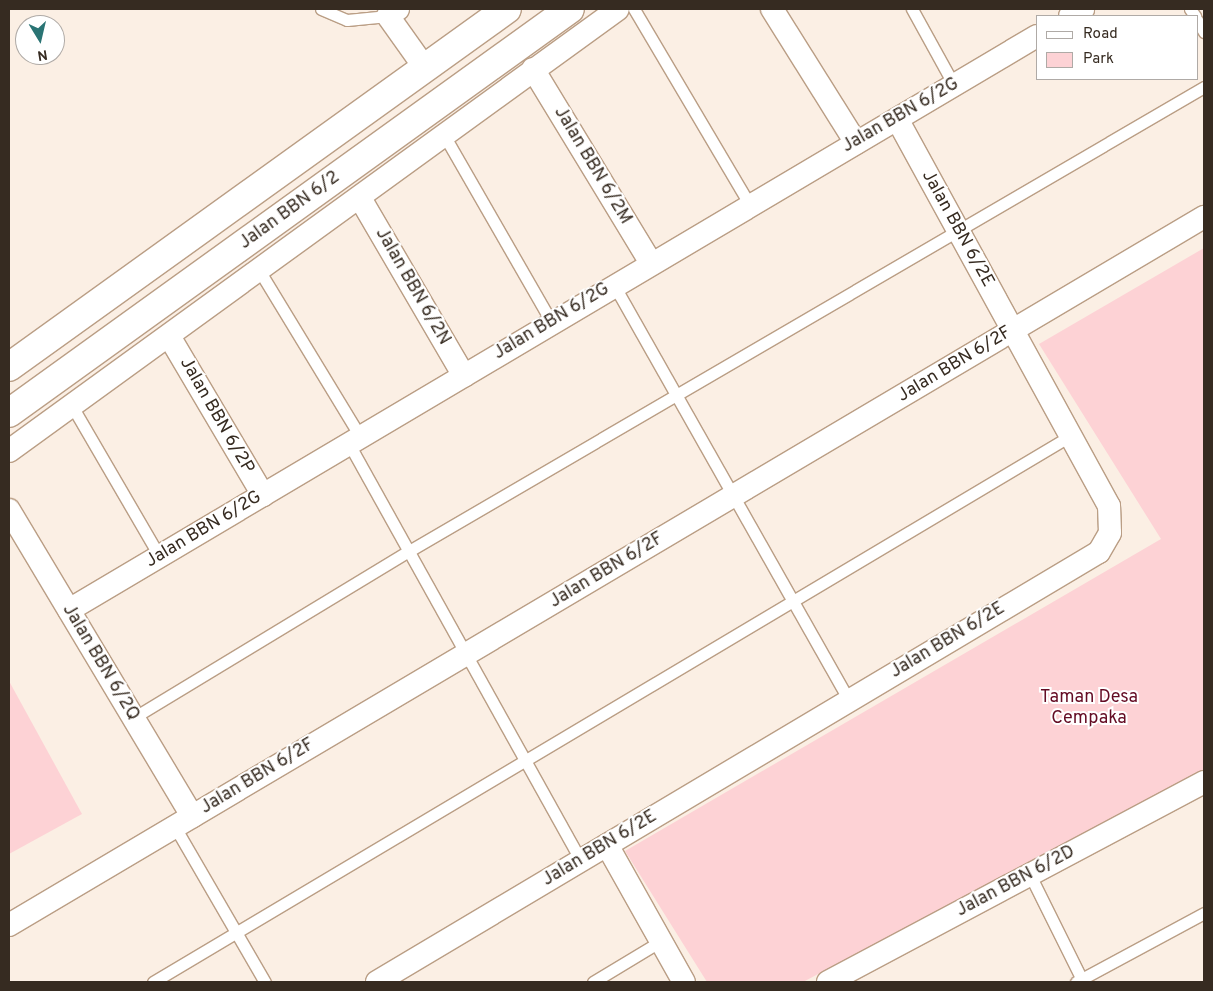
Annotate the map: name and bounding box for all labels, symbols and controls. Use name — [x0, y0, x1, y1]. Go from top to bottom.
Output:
north arrow — [15, 15, 65, 65]
legend — [1036, 15, 1198, 80]
text: Road — [1083, 25, 1118, 44]
text: N — [36, 45, 49, 64]
text: Park — [1083, 50, 1114, 69]
street label: Jalan BBN 6/2G — [839, 74, 963, 158]
street label: Jalan BBN 6/2M — [548, 103, 636, 229]
street label: Jalan BBN 6/2 — [235, 167, 345, 255]
street label: Jalan BBN 6/2E — [916, 167, 998, 291]
street label: Jalan BBN 6/2N — [370, 225, 454, 349]
street label: Jalan BBN 6/2G — [490, 279, 614, 365]
street label: Jalan BBN 6/2F — [894, 322, 1016, 408]
street label: Jalan BBN 6/2P — [174, 354, 258, 478]
street label: Jalan BBN 6/2G — [142, 487, 266, 573]
street label: Jalan BBN 6/2F — [546, 528, 668, 614]
street label: Jalan BBN 6/2E — [887, 598, 1009, 684]
street label: Jalan BBN 6/2Q — [57, 601, 143, 725]
park label: Taman Desa Cempaka — [1040, 688, 1138, 731]
street label: Jalan BBN 6/2F — [197, 734, 319, 820]
street label: Jalan BBN 6/2E — [539, 806, 661, 892]
street label: Jalan BBN 6/2D — [953, 842, 1079, 922]

